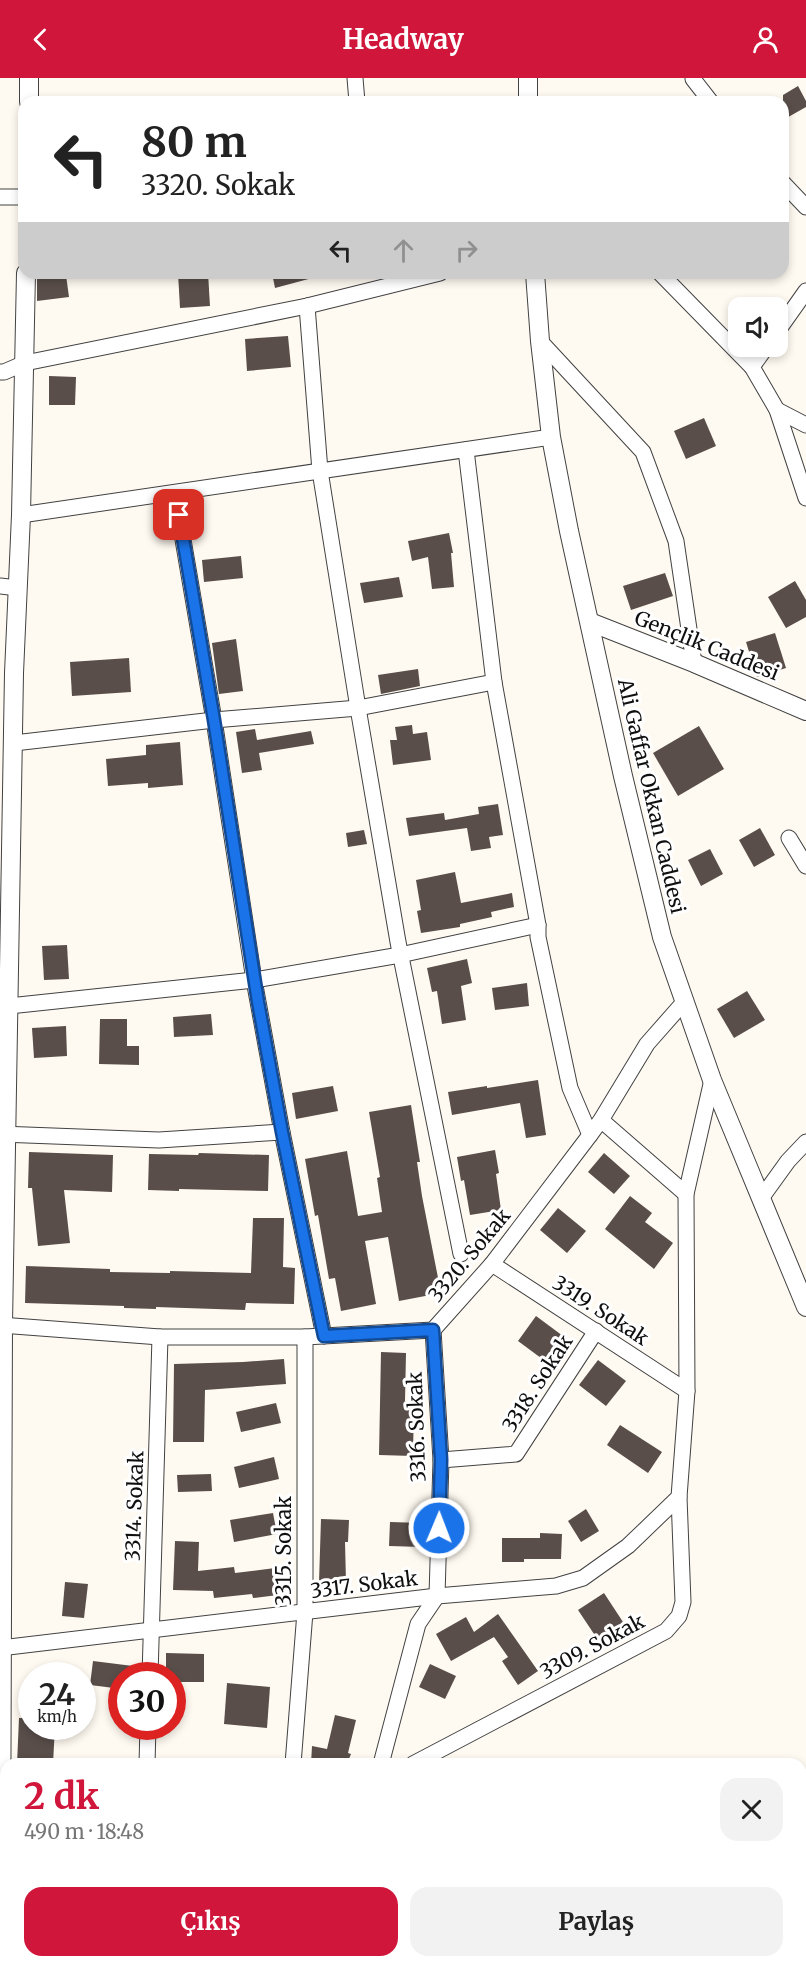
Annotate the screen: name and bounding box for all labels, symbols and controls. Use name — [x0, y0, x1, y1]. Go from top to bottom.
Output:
text: Headway — [342, 22, 464, 56]
icon: back — [24, 23, 57, 56]
icon: person — [749, 23, 782, 56]
text: 80 m — [141, 116, 247, 168]
icon: left — [42, 120, 120, 198]
text: 3320. Sokak — [141, 168, 295, 202]
icon: left — [324, 234, 357, 267]
icon: ahead — [387, 234, 420, 267]
icon: right — [450, 234, 483, 267]
map controls — [728, 297, 788, 357]
button: sound — [728, 297, 788, 357]
pin — [153, 489, 204, 540]
icon: arrive — [162, 498, 195, 531]
street label: Gençlik Caddesi — [631, 605, 783, 685]
street label: Ali Gaffar Okkan Caddesi — [613, 675, 691, 916]
street label: 3320. Sokak — [423, 1203, 515, 1307]
street label: 3319. Sokak — [548, 1270, 654, 1350]
street label: 3318. Sokak — [496, 1329, 578, 1436]
street label: 3316. Sokak — [402, 1371, 430, 1483]
street label: 3314. Sokak — [120, 1450, 148, 1562]
street label: 3315. Sokak — [271, 1496, 296, 1606]
position arrow — [407, 1496, 471, 1560]
street label: 3317. Sokak — [309, 1565, 419, 1603]
street label: 3309. Sokak — [536, 1608, 649, 1684]
speed limit sign: 30 — [108, 1662, 186, 1740]
text: 24 — [39, 1675, 75, 1713]
text: km/h — [37, 1707, 77, 1726]
text: 2 dk — [24, 1774, 99, 1819]
button: close — [720, 1778, 783, 1841]
text: 490 m · 18:48 — [24, 1819, 144, 1844]
button: Çıkış — [24, 1887, 398, 1956]
button: Paylaş — [410, 1887, 783, 1956]

